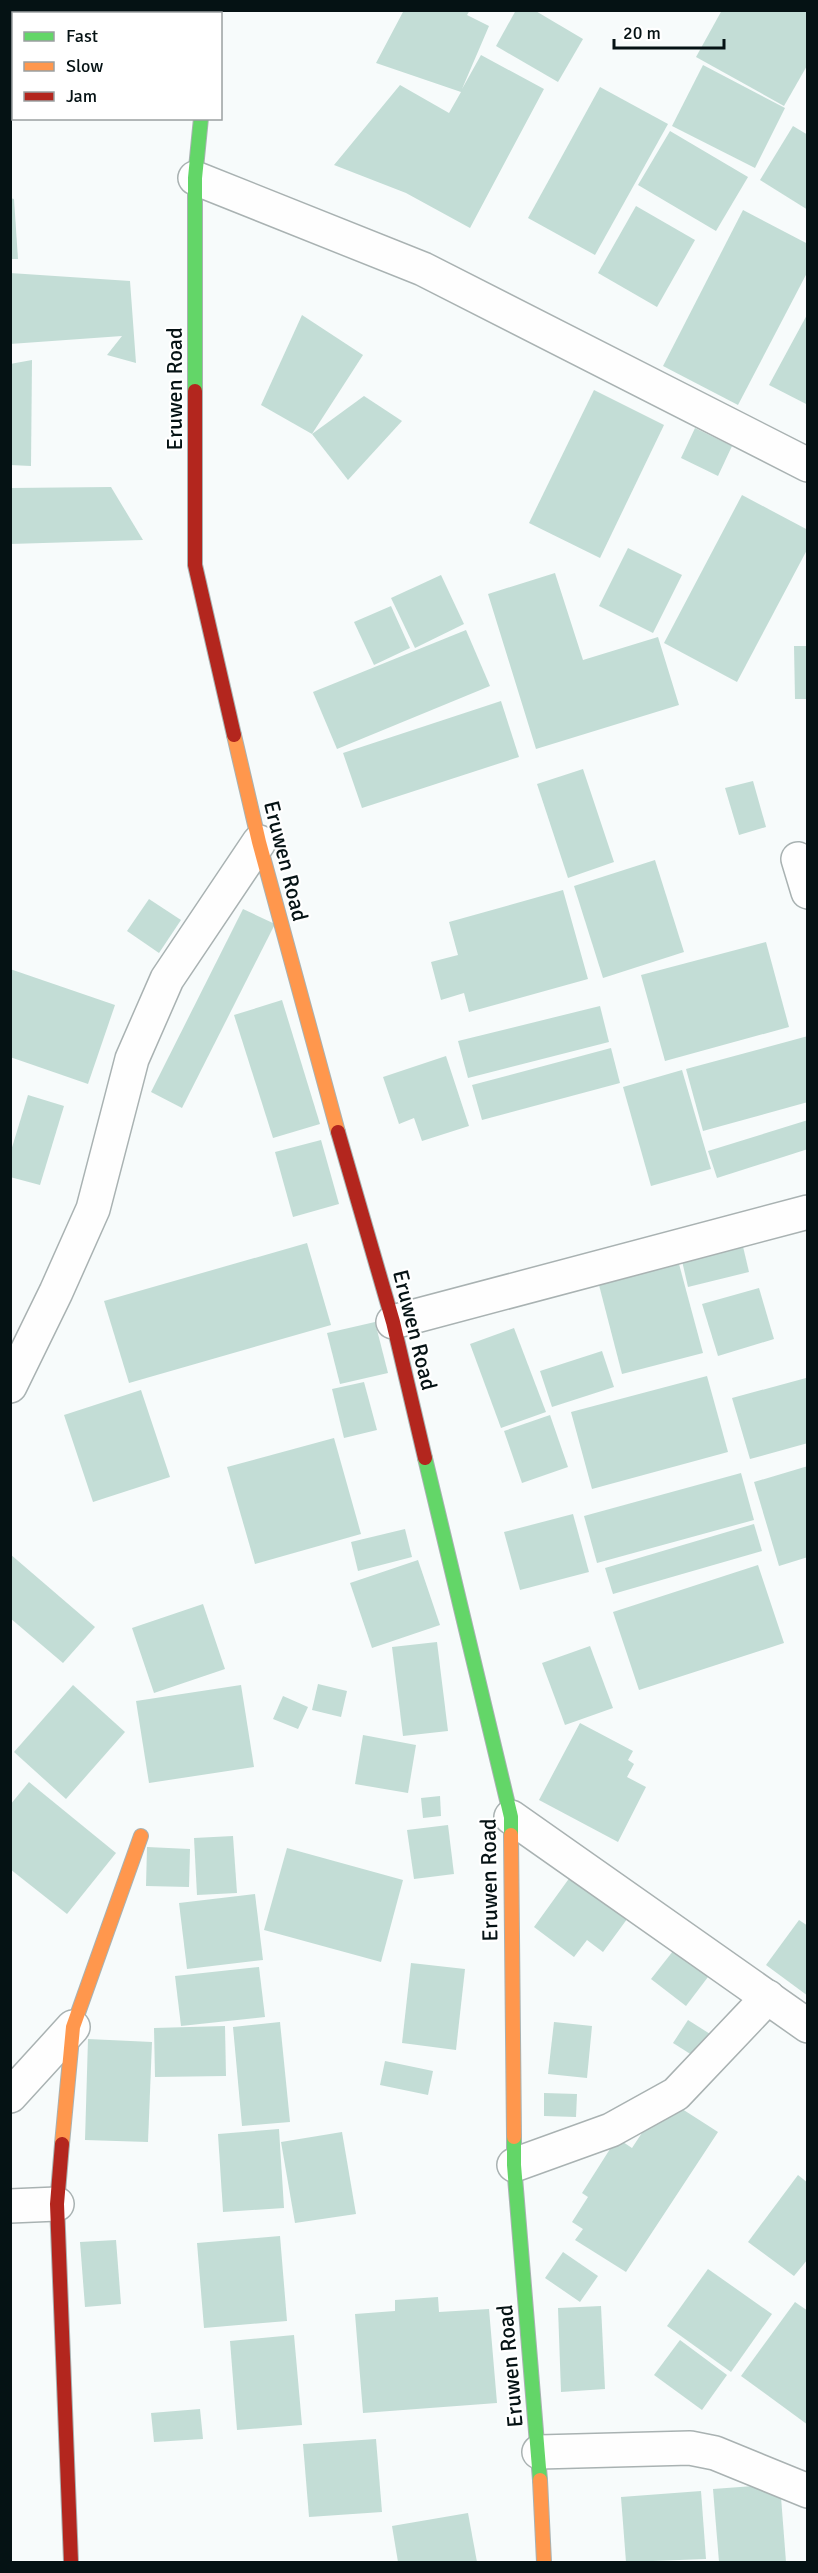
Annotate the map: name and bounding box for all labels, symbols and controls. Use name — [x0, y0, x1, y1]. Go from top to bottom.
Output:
legend — [12, 12, 222, 120]
scale bar — [614, 12, 724, 50]
text: 20 m — [623, 22, 661, 44]
text: Fast — [66, 25, 98, 47]
text: Slow — [66, 55, 103, 77]
text: Jam — [66, 85, 97, 107]
street label: Eruwen Road — [161, 327, 188, 451]
street label: Eruwen Road — [258, 798, 314, 924]
street label: Eruwen Road — [387, 1267, 443, 1393]
street label: Eruwen Road — [474, 1818, 504, 1942]
street label: Eruwen Road — [491, 2303, 529, 2429]

